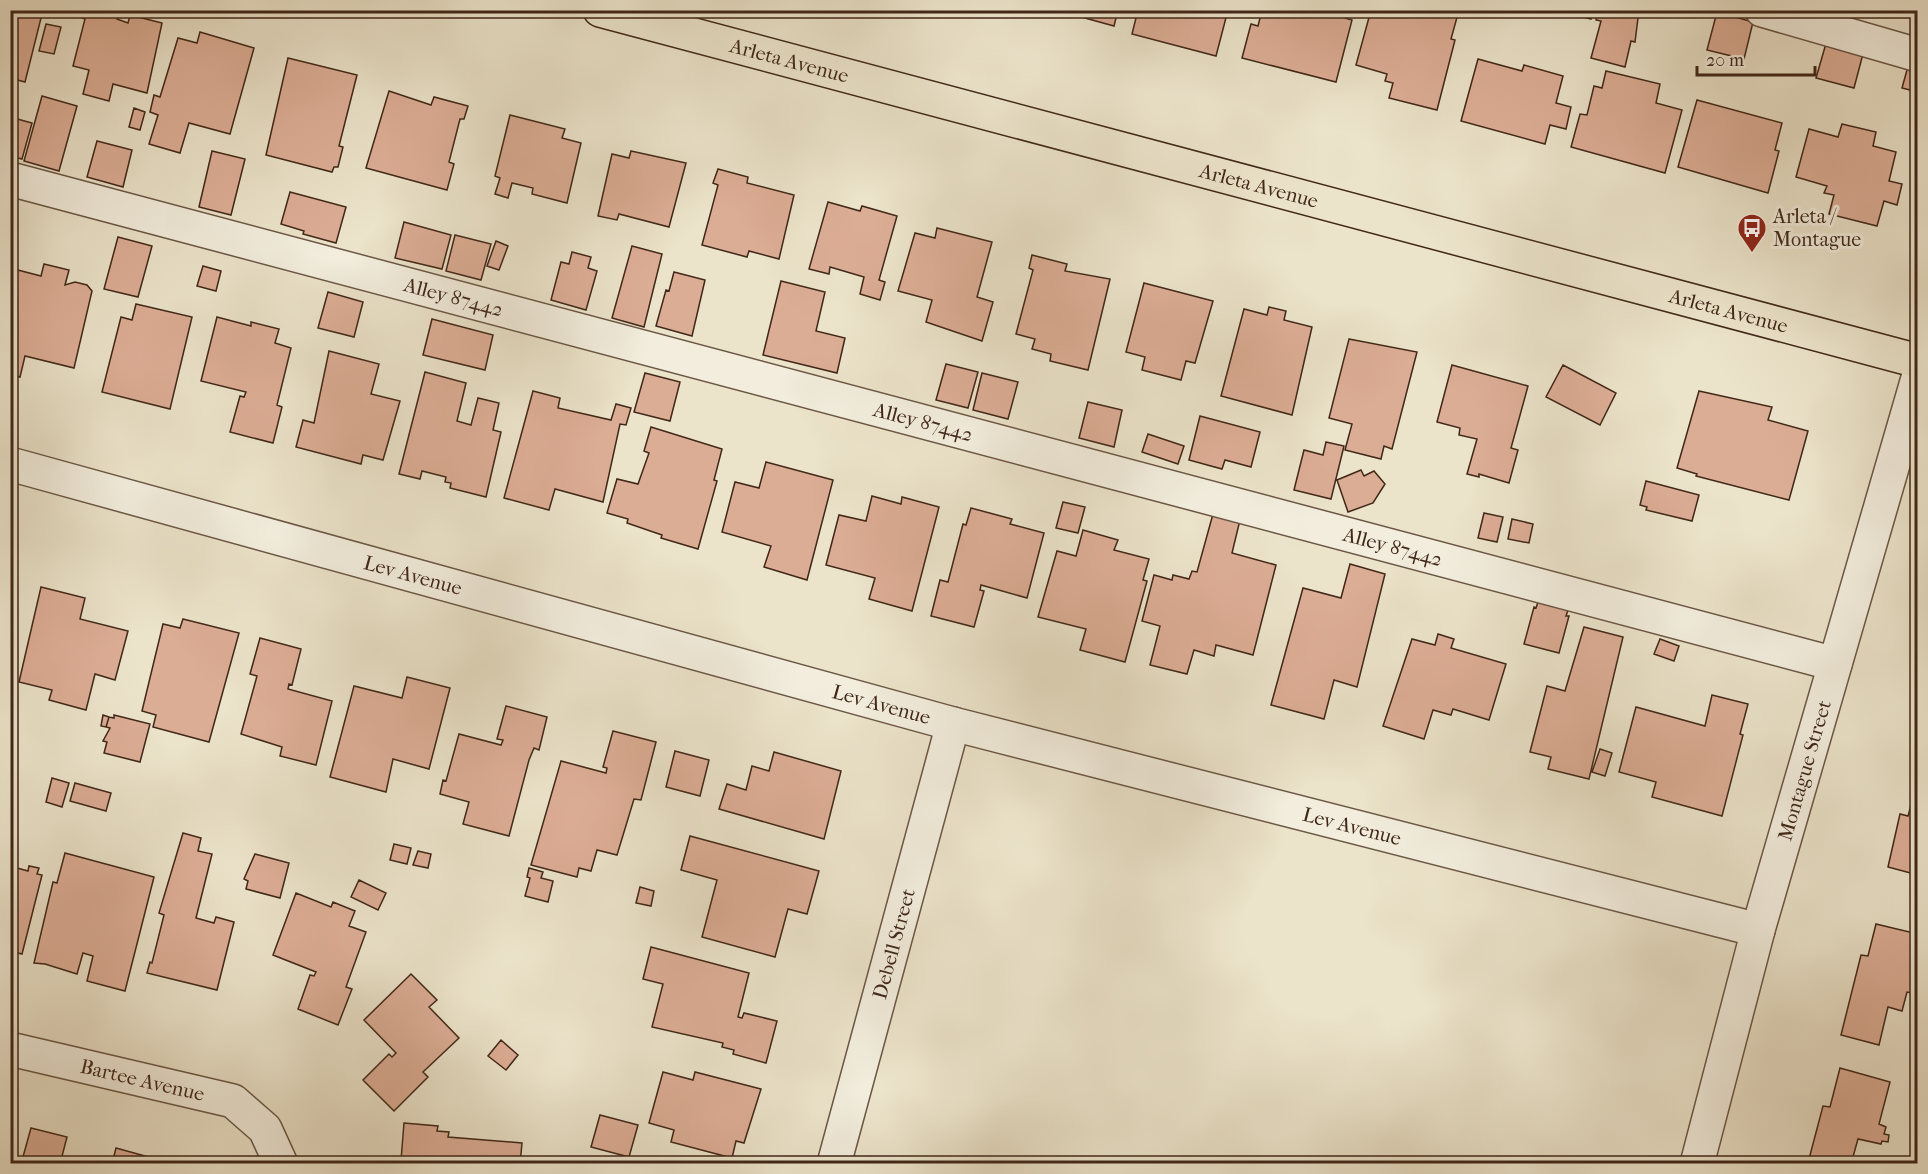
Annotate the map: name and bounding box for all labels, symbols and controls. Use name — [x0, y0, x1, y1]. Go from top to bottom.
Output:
street label: Arleta Avenue — [726, 34, 851, 88]
scale bar — [1697, 39, 1816, 77]
text: 20 m — [1706, 50, 1744, 71]
street label: Arleta Avenue — [1196, 159, 1321, 213]
place label: Arleta / Montague — [1772, 205, 1861, 251]
bus stop icon: Arleta / Montague — [1736, 212, 1768, 254]
street label: Alley 87442 — [400, 273, 506, 322]
street label: Arleta Avenue — [1666, 284, 1790, 338]
street label: Alley 87442 — [870, 398, 975, 446]
street label: Alley 87442 — [1340, 523, 1445, 571]
street label: Lev Avenue — [361, 551, 465, 600]
street label: Lev Avenue — [830, 680, 933, 729]
street label: Montague Street — [1773, 698, 1836, 843]
street label: Lev Avenue — [1300, 803, 1404, 850]
street label: Debell Street — [868, 886, 920, 1002]
street label: Bartee Avenue — [78, 1055, 207, 1106]

